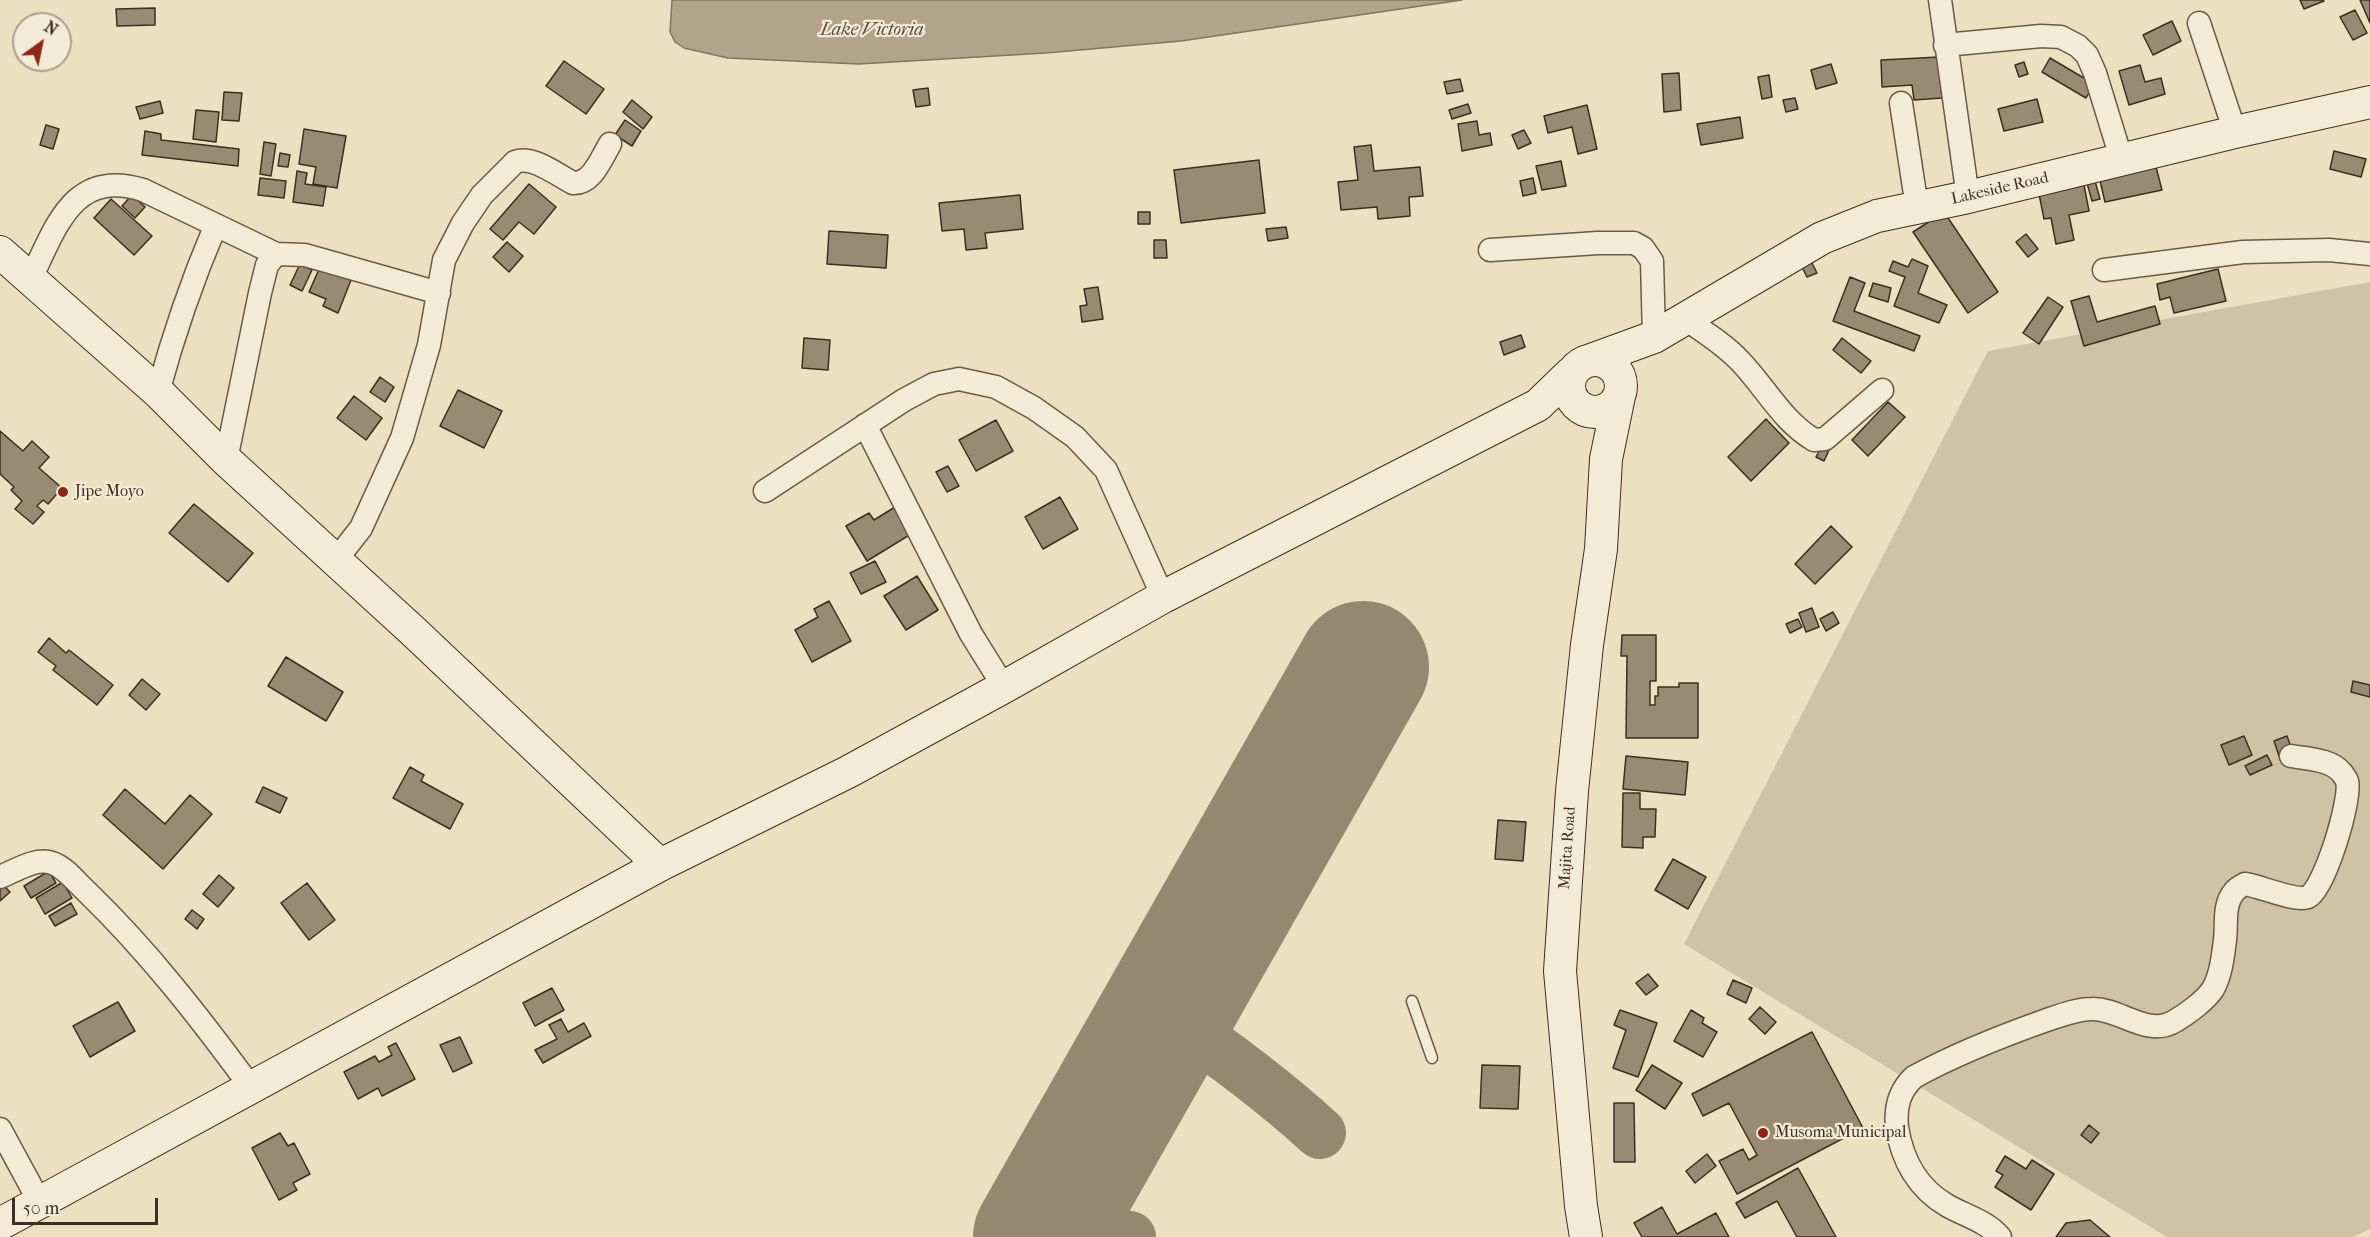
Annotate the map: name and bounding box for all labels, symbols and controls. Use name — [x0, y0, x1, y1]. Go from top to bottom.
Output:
north arrow — [12, 12, 72, 72]
text: N — [41, 17, 61, 39]
water label: Lake Victoria — [820, 20, 924, 42]
street label: Lakeside Road — [1950, 168, 2050, 210]
place label: Jipe Moyo — [75, 482, 144, 502]
marker: Jipe Moyo — [56, 485, 70, 499]
street label: Majita Road — [1556, 806, 1580, 890]
place label: Musoma Municipal — [1775, 1123, 1906, 1143]
marker: Musoma Municipal — [1756, 1126, 1770, 1140]
scale bar — [15, 1186, 160, 1224]
text: 50 m — [23, 1198, 59, 1219]

